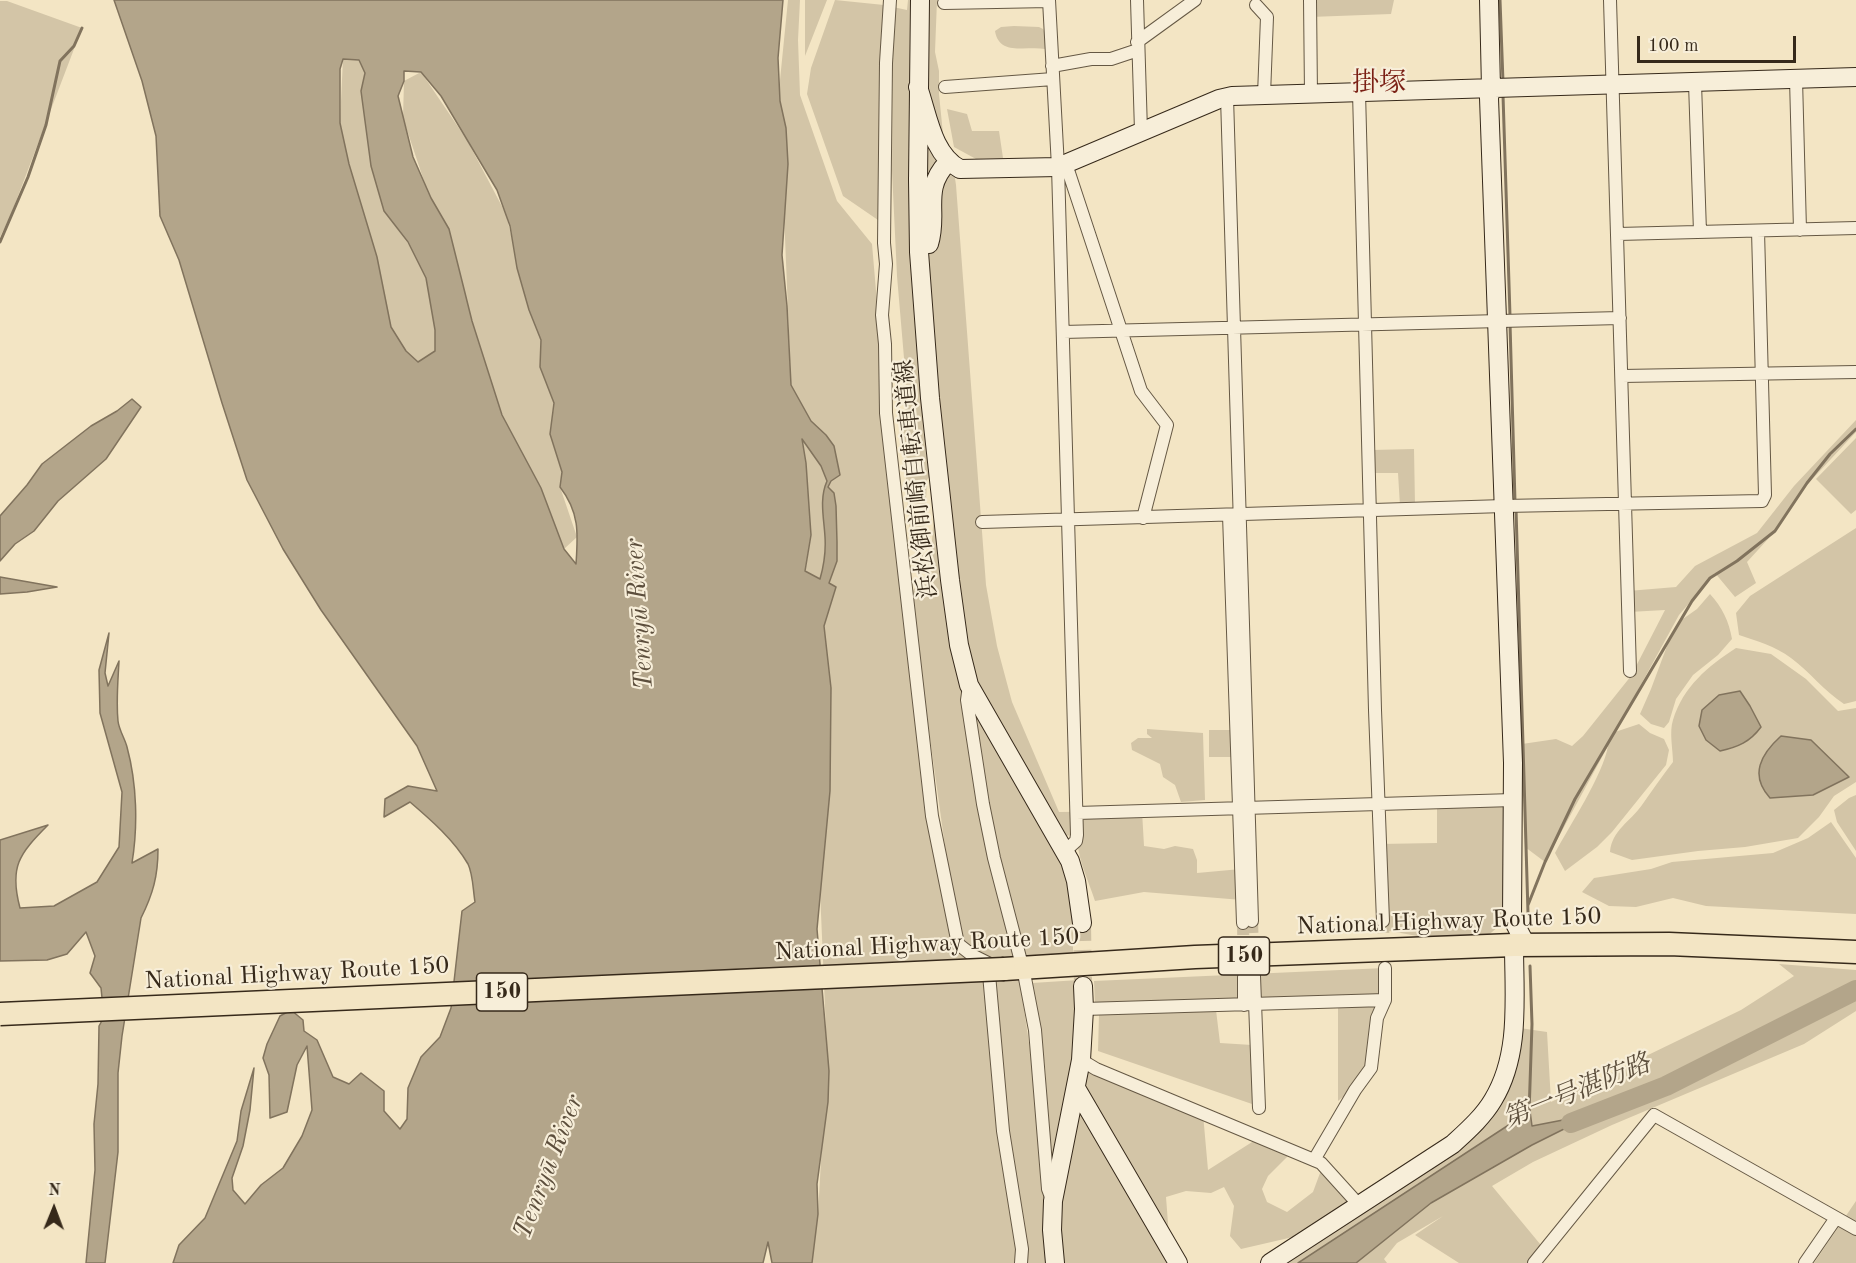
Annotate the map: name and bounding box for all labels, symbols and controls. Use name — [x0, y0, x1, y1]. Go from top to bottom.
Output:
scale bar — [1640, 24, 1799, 62]
text: 100 m — [1648, 37, 1699, 55]
district label: 掛塚 — [1352, 68, 1406, 100]
street label: 浜松御前崎自転車道線 — [890, 358, 944, 600]
water label: Tenryū River — [619, 537, 661, 691]
street label: National Highway Route 150 — [1296, 902, 1602, 942]
street label: National Highway Route 150 — [774, 923, 1080, 967]
road number: 150 — [1218, 937, 1270, 975]
street label: National Highway Route 150 — [144, 952, 450, 996]
road number: 150 — [476, 973, 528, 1011]
water label: 第一号湛防路 — [1499, 1048, 1655, 1136]
water label: Tenryū River — [507, 1091, 591, 1243]
north arrow — [24, 1179, 84, 1239]
text: N — [48, 1183, 61, 1199]

